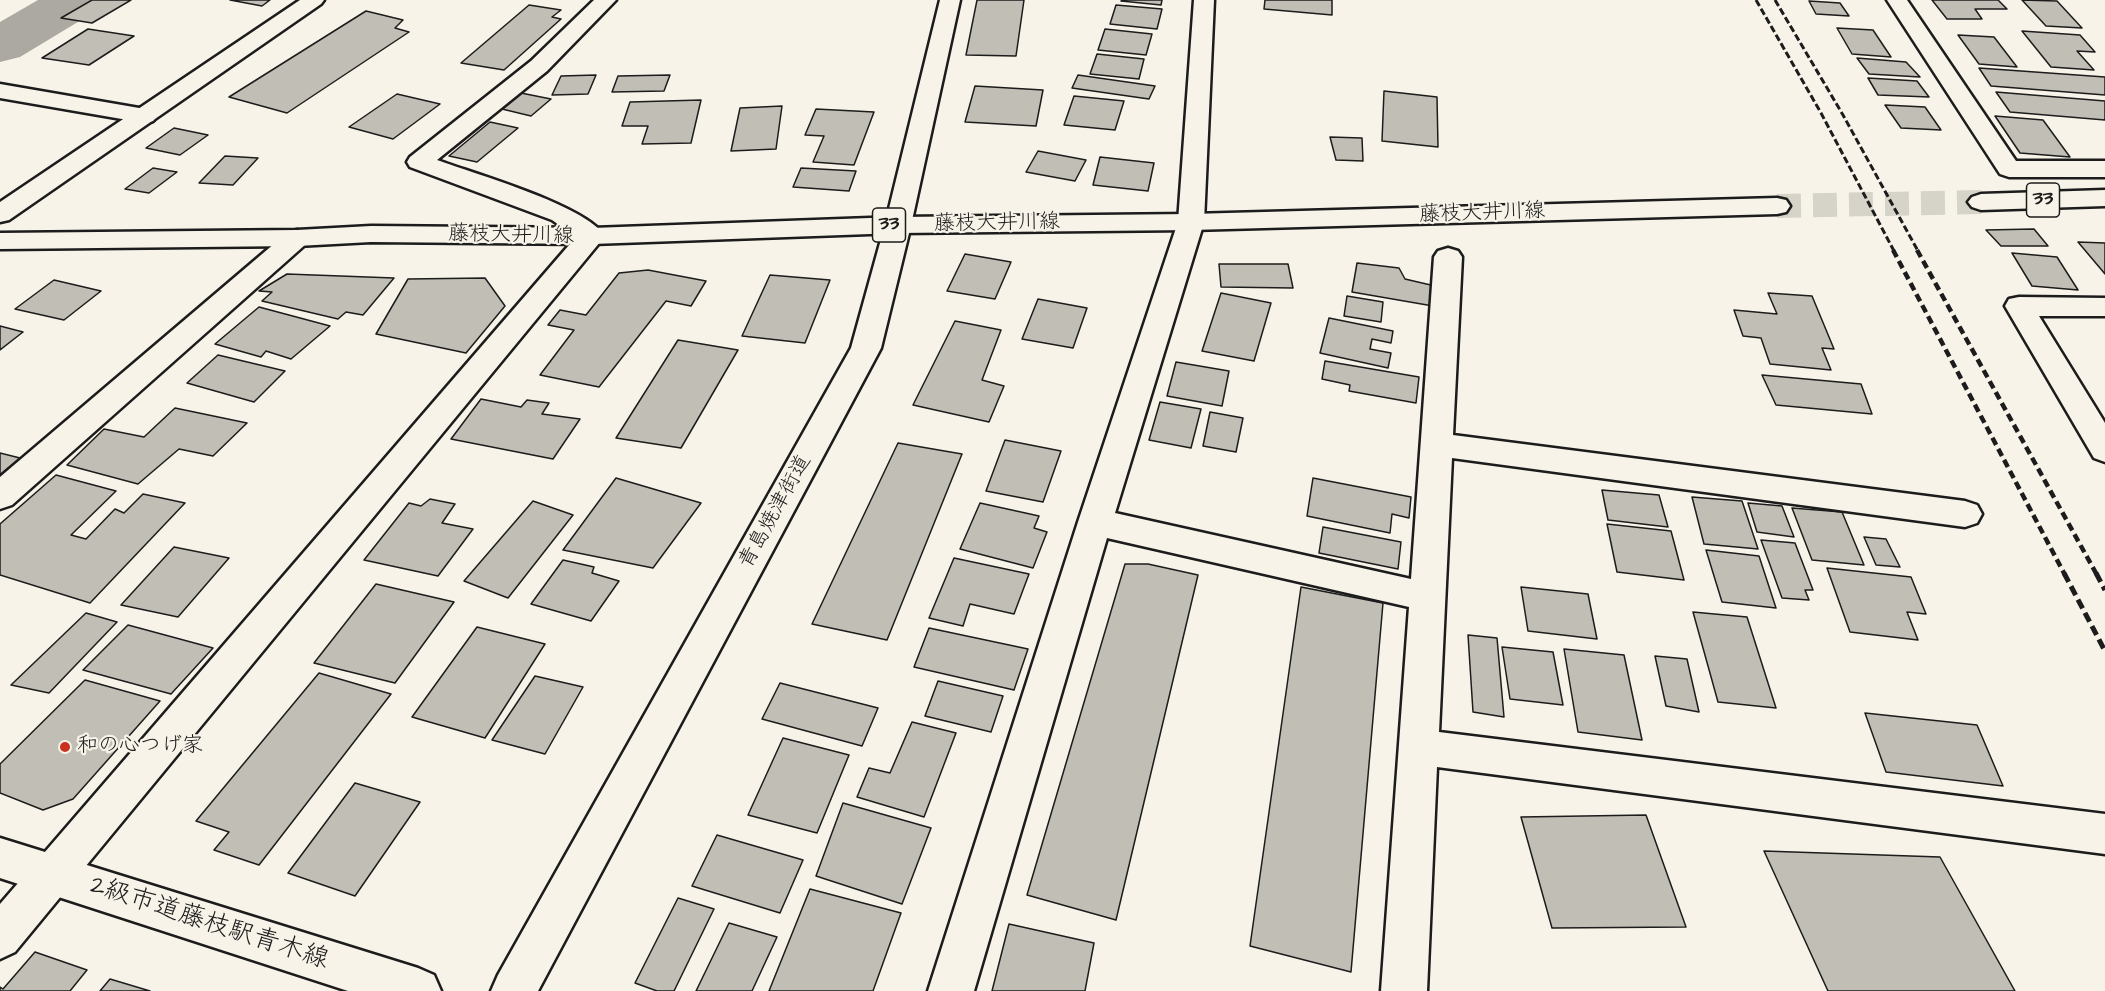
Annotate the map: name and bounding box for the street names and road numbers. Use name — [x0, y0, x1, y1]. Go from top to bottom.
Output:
road number: 33 — [2026, 183, 2060, 217]
street label: 藤枝大井川線 — [1419, 199, 1545, 229]
road number: 33 — [872, 208, 906, 242]
street label: 藤枝大井川線 — [934, 210, 1060, 238]
street label: 藤枝大井川線 — [448, 222, 574, 250]
street label: 青島焼津街道 — [734, 451, 818, 573]
street label: 2級市道藤枝駅青木線 — [86, 871, 332, 977]

